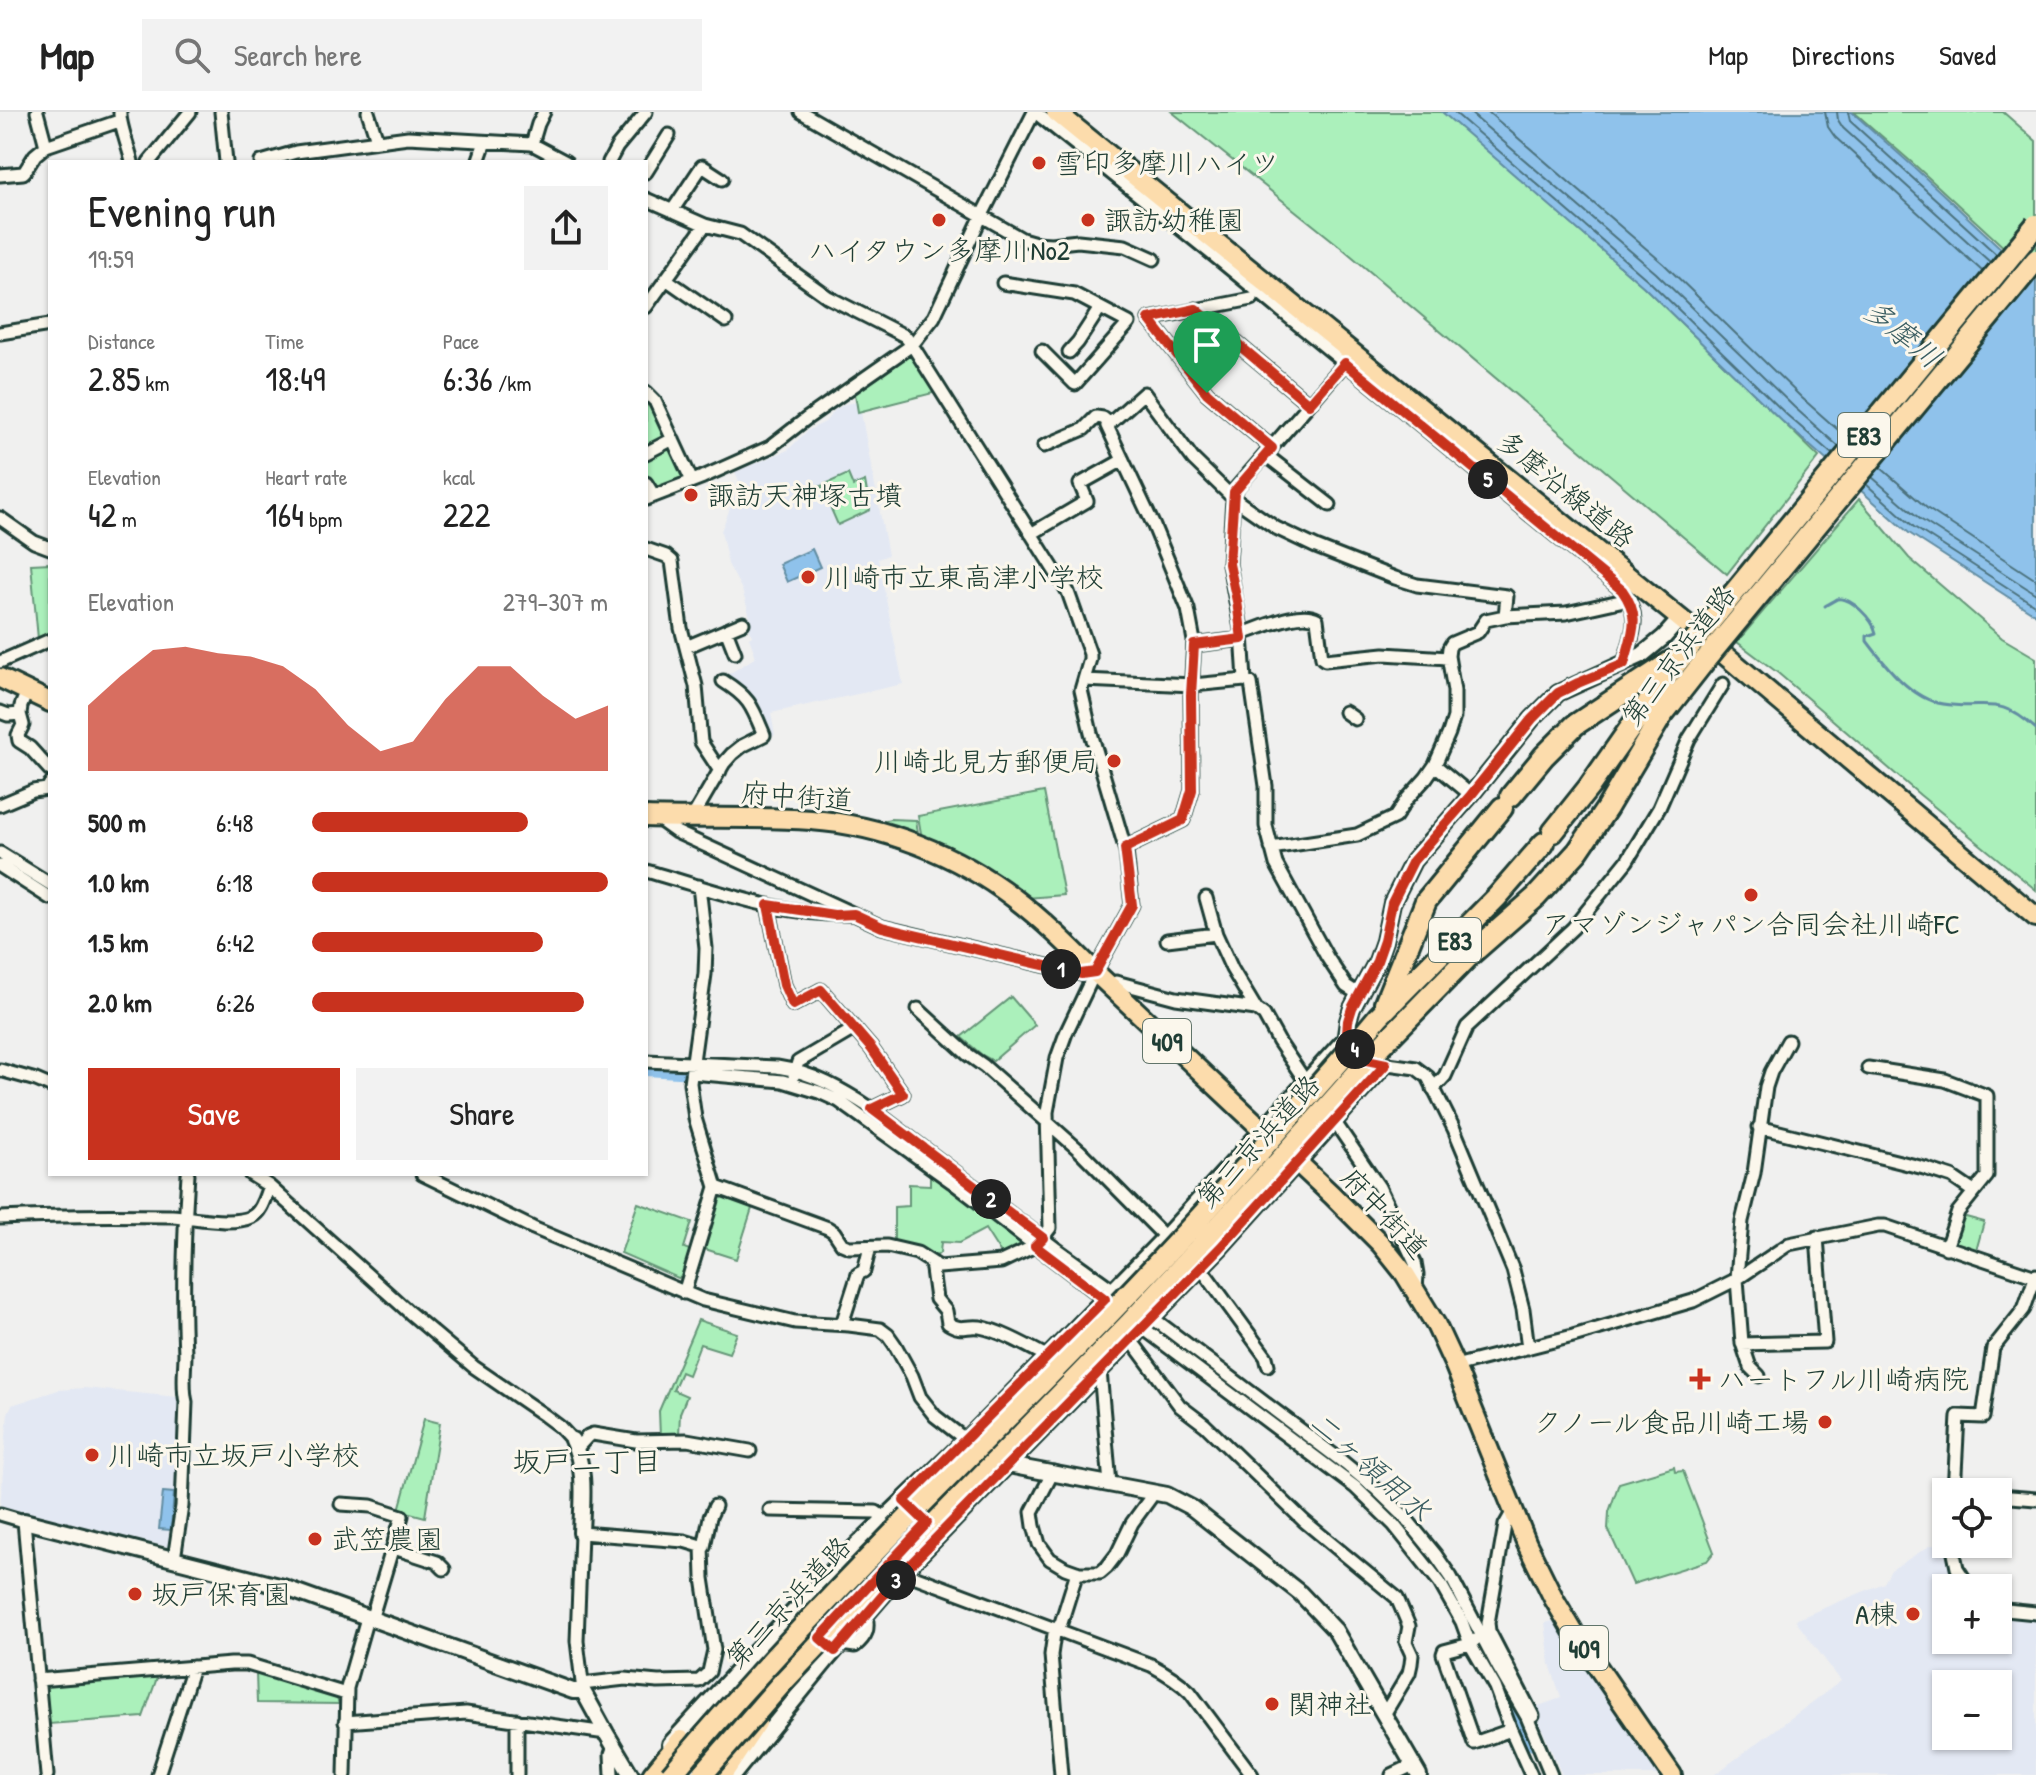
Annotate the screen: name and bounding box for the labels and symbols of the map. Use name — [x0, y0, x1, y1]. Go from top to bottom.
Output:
place label: 雪印多摩川ハイツ — [1055, 144, 1279, 182]
marker: 雪印多摩川ハイツ — [1030, 154, 1048, 172]
place label: 諏訪幼稚園 — [1104, 201, 1244, 239]
marker: ハイタウン多摩川No2 — [930, 211, 948, 229]
marker: 諏訪幼稚園 — [1079, 211, 1097, 229]
place label: ハイタウン多摩川No2 — [808, 231, 1070, 269]
water label: 多摩川 — [1855, 289, 1951, 377]
pin — [1173, 311, 1241, 393]
road number: E83 — [1838, 413, 1890, 457]
street label: 多摩沿線道路 — [1489, 421, 1643, 557]
pin: 5 — [1468, 459, 1508, 499]
place label: 諏訪天神塚古墳 — [707, 476, 903, 514]
marker: 諏訪天神塚古墳 — [682, 486, 700, 504]
place label: 川崎市立東高津小学校 — [824, 558, 1104, 596]
marker: 川崎市立東高津小学校 — [799, 568, 817, 586]
street label: 第三京浜道路 — [1612, 576, 1744, 734]
place label: 川崎北見方郵便局 — [874, 742, 1098, 780]
marker: 川崎北見方郵便局 — [1105, 752, 1123, 770]
street label: 府中街道 — [740, 773, 854, 819]
marker: アマゾンジャパン合同会社川崎FC — [1742, 886, 1760, 904]
place label: アマゾンジャパン合同会社川崎FC — [1542, 905, 1960, 943]
road number: E83 — [1429, 918, 1481, 962]
pin: 1 — [1041, 949, 1081, 989]
road number: 409 — [1143, 1019, 1191, 1063]
pin: 4 — [1335, 1029, 1375, 1069]
street label: 第三京浜道路 — [1188, 1066, 1328, 1216]
street label: 府中街道 — [1333, 1159, 1437, 1267]
pin: 2 — [971, 1179, 1011, 1219]
place label: ハートフル川崎病院 — [1718, 1360, 1969, 1398]
marker: ハートフル川崎病院 — [1689, 1368, 1711, 1390]
water label: 二ヶ領用水 — [1301, 1402, 1441, 1530]
place label: クノール食品川崎工場 — [1533, 1403, 1809, 1441]
marker: クノール食品川崎工場 — [1816, 1413, 1834, 1431]
place label: 川崎市立坂戸小学校 — [108, 1436, 360, 1474]
district label: 坂戸二丁目 — [512, 1441, 662, 1481]
marker: 川崎市立坂戸小学校 — [83, 1446, 101, 1464]
place label: 武笠農園 — [331, 1520, 443, 1558]
street label: 第三京浜道路 — [717, 1528, 859, 1676]
marker: 武笠農園 — [306, 1530, 324, 1548]
pin: 3 — [876, 1560, 916, 1600]
place label: 坂戸保育園 — [151, 1575, 291, 1613]
marker: 坂戸保育園 — [126, 1585, 144, 1603]
place label: A棟 — [1855, 1595, 1897, 1633]
marker: A棟 — [1904, 1605, 1922, 1623]
road number: 409 — [1560, 1626, 1608, 1670]
place label: 関神社 — [1288, 1685, 1372, 1723]
marker: 関神社 — [1263, 1695, 1281, 1713]

